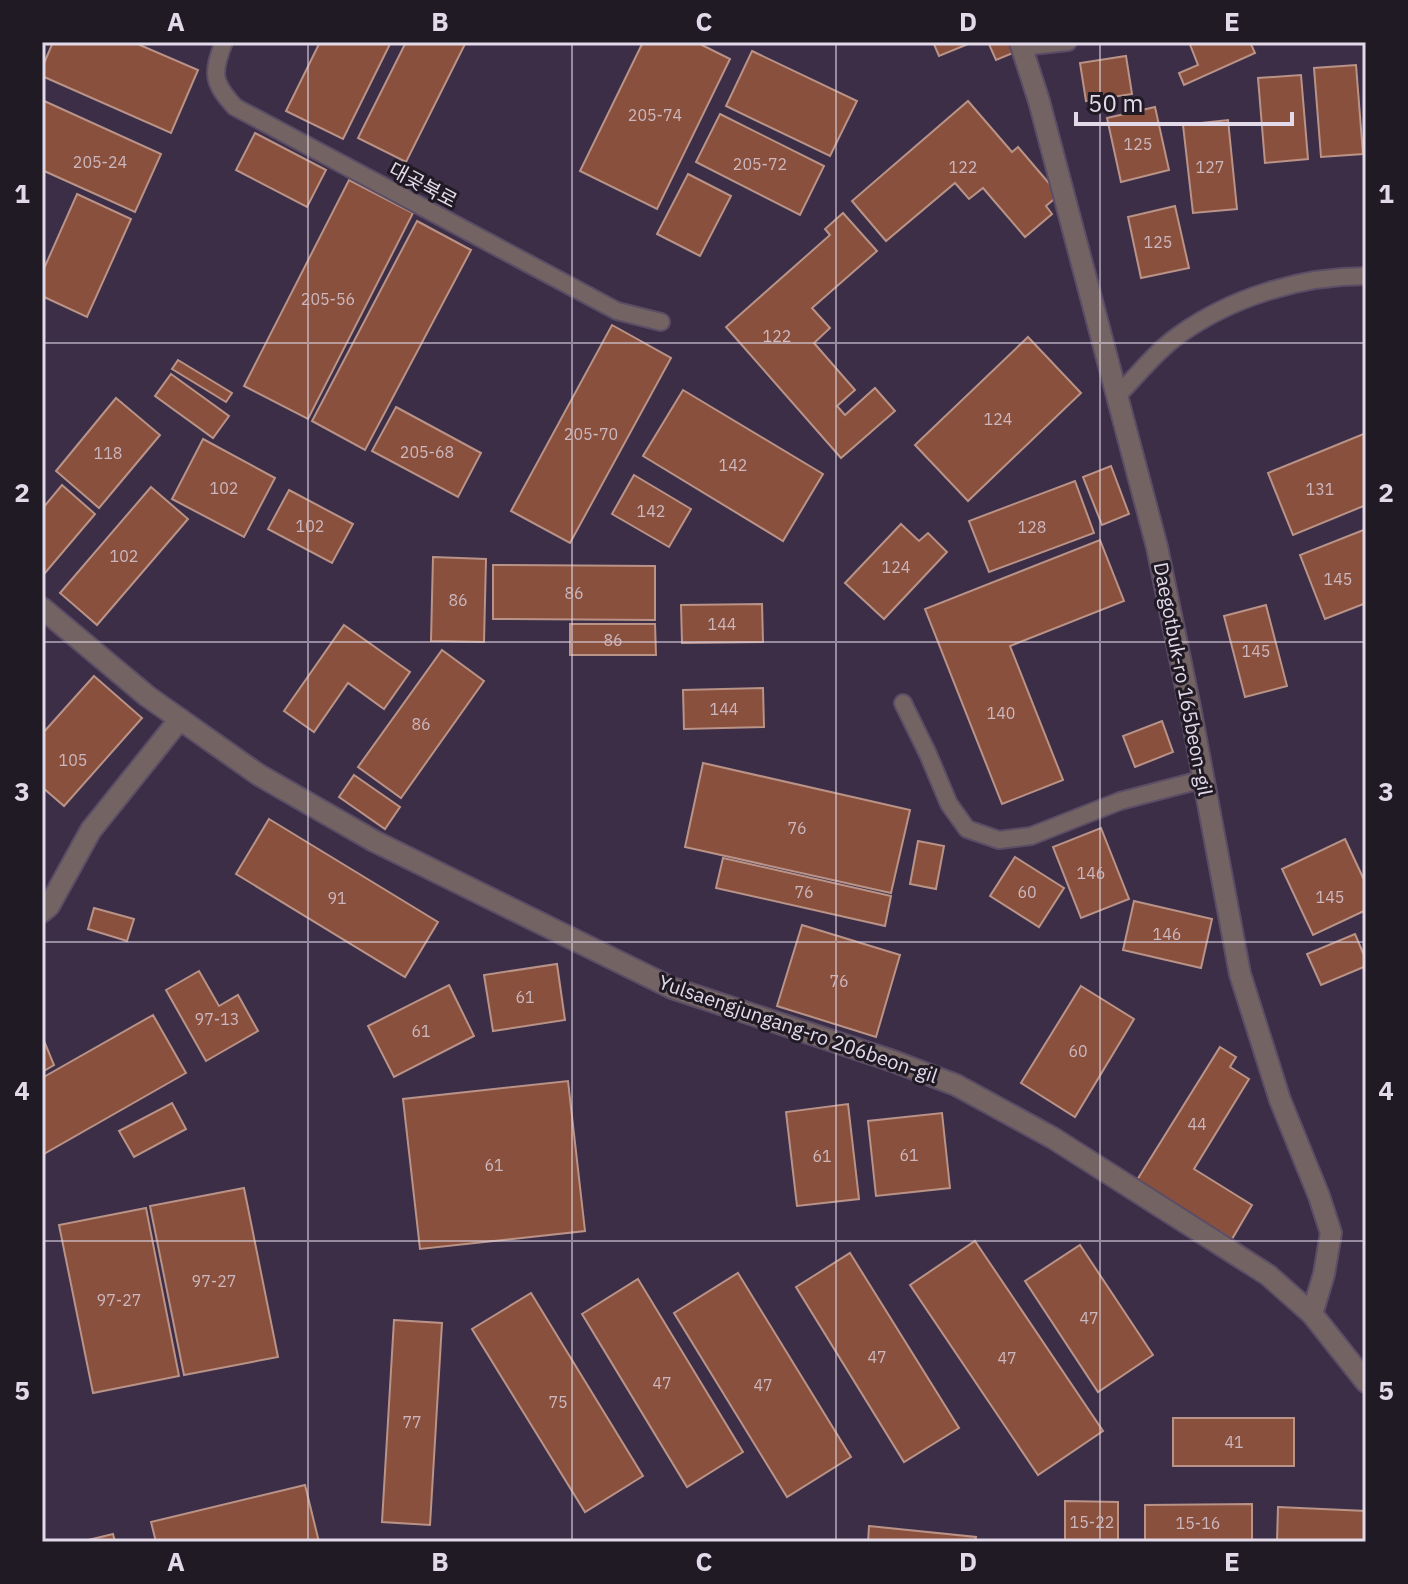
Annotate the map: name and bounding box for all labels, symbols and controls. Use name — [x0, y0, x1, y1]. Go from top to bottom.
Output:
text: A — [167, 4, 185, 38]
text: B — [431, 4, 449, 38]
text: C — [696, 4, 713, 38]
text: D — [959, 4, 977, 38]
text: E — [1224, 4, 1240, 38]
scale bar — [1076, 76, 1292, 126]
text: 50 m — [1088, 87, 1143, 119]
house number: 205-74 — [628, 105, 682, 125]
house number: 125 — [1124, 134, 1152, 154]
house number: 205-24 — [73, 152, 127, 172]
house number: 205-72 — [733, 154, 787, 174]
street label: 대곶북로 — [384, 155, 462, 214]
house number: 122 — [949, 157, 977, 177]
house number: 127 — [1196, 157, 1224, 177]
text: 1 — [14, 176, 30, 210]
text: 1 — [1378, 176, 1394, 210]
house number: 125 — [1144, 232, 1172, 252]
house number: 205-56 — [301, 289, 355, 309]
house number: 122 — [763, 326, 791, 346]
house number: 124 — [984, 409, 1012, 429]
house number: 205-70 — [564, 424, 618, 444]
house number: 205-68 — [400, 442, 454, 462]
house number: 118 — [94, 443, 122, 463]
house number: 142 — [719, 455, 747, 475]
text: 2 — [14, 475, 30, 509]
text: 2 — [1378, 475, 1394, 509]
house number: 102 — [210, 478, 238, 498]
house number: 131 — [1306, 479, 1334, 499]
house number: 142 — [637, 501, 665, 521]
house number: 102 — [296, 516, 324, 536]
house number: 128 — [1018, 517, 1046, 537]
house number: 102 — [110, 546, 138, 566]
house number: 124 — [882, 557, 910, 577]
street label: Daegotbuk-ro 165beon-gil — [1148, 560, 1219, 798]
house number: 145 — [1324, 569, 1352, 589]
house number: 86 — [564, 583, 584, 603]
house number: 86 — [448, 590, 468, 610]
house number: 144 — [708, 614, 736, 634]
house number: 86 — [603, 630, 623, 650]
house number: 145 — [1242, 641, 1270, 661]
house number: 144 — [710, 699, 738, 719]
house number: 140 — [987, 703, 1015, 723]
house number: 86 — [411, 714, 431, 734]
house number: 105 — [59, 750, 87, 770]
text: 3 — [14, 774, 30, 808]
text: 3 — [1378, 774, 1394, 808]
house number: 76 — [787, 818, 807, 838]
house number: 146 — [1077, 863, 1105, 883]
house number: 76 — [794, 882, 814, 902]
house number: 60 — [1017, 882, 1037, 902]
house number: 145 — [1316, 887, 1344, 907]
house number: 91 — [327, 888, 347, 908]
house number: 146 — [1153, 924, 1181, 944]
street label: Yulsaengjungang-ro 206beon-gil — [655, 968, 941, 1089]
house number: 76 — [829, 971, 849, 991]
house number: 61 — [515, 987, 535, 1007]
house number: 97-13 — [195, 1009, 239, 1029]
house number: 61 — [411, 1021, 431, 1041]
house number: 60 — [1068, 1041, 1088, 1061]
text: 4 — [14, 1073, 30, 1107]
text: 4 — [1378, 1073, 1394, 1107]
house number: 44 — [1187, 1114, 1207, 1134]
house number: 61 — [899, 1145, 919, 1165]
house number: 61 — [812, 1146, 832, 1166]
house number: 61 — [484, 1155, 504, 1175]
house number: 97-27 — [192, 1271, 236, 1291]
house number: 97-27 — [97, 1290, 141, 1310]
house number: 47 — [1079, 1308, 1099, 1328]
house number: 47 — [867, 1347, 887, 1367]
house number: 47 — [997, 1348, 1017, 1368]
text: 5 — [14, 1373, 30, 1407]
house number: 47 — [652, 1373, 672, 1393]
text: 5 — [1378, 1373, 1394, 1407]
house number: 47 — [753, 1375, 773, 1395]
house number: 75 — [548, 1392, 568, 1412]
house number: 77 — [402, 1412, 422, 1432]
house number: 41 — [1224, 1432, 1244, 1452]
house number: 15-22 — [1070, 1512, 1114, 1532]
house number: 15-16 — [1176, 1513, 1220, 1533]
text: A — [167, 1544, 185, 1578]
text: B — [431, 1544, 449, 1578]
text: C — [696, 1544, 713, 1578]
text: D — [959, 1544, 977, 1578]
text: E — [1224, 1544, 1240, 1578]

